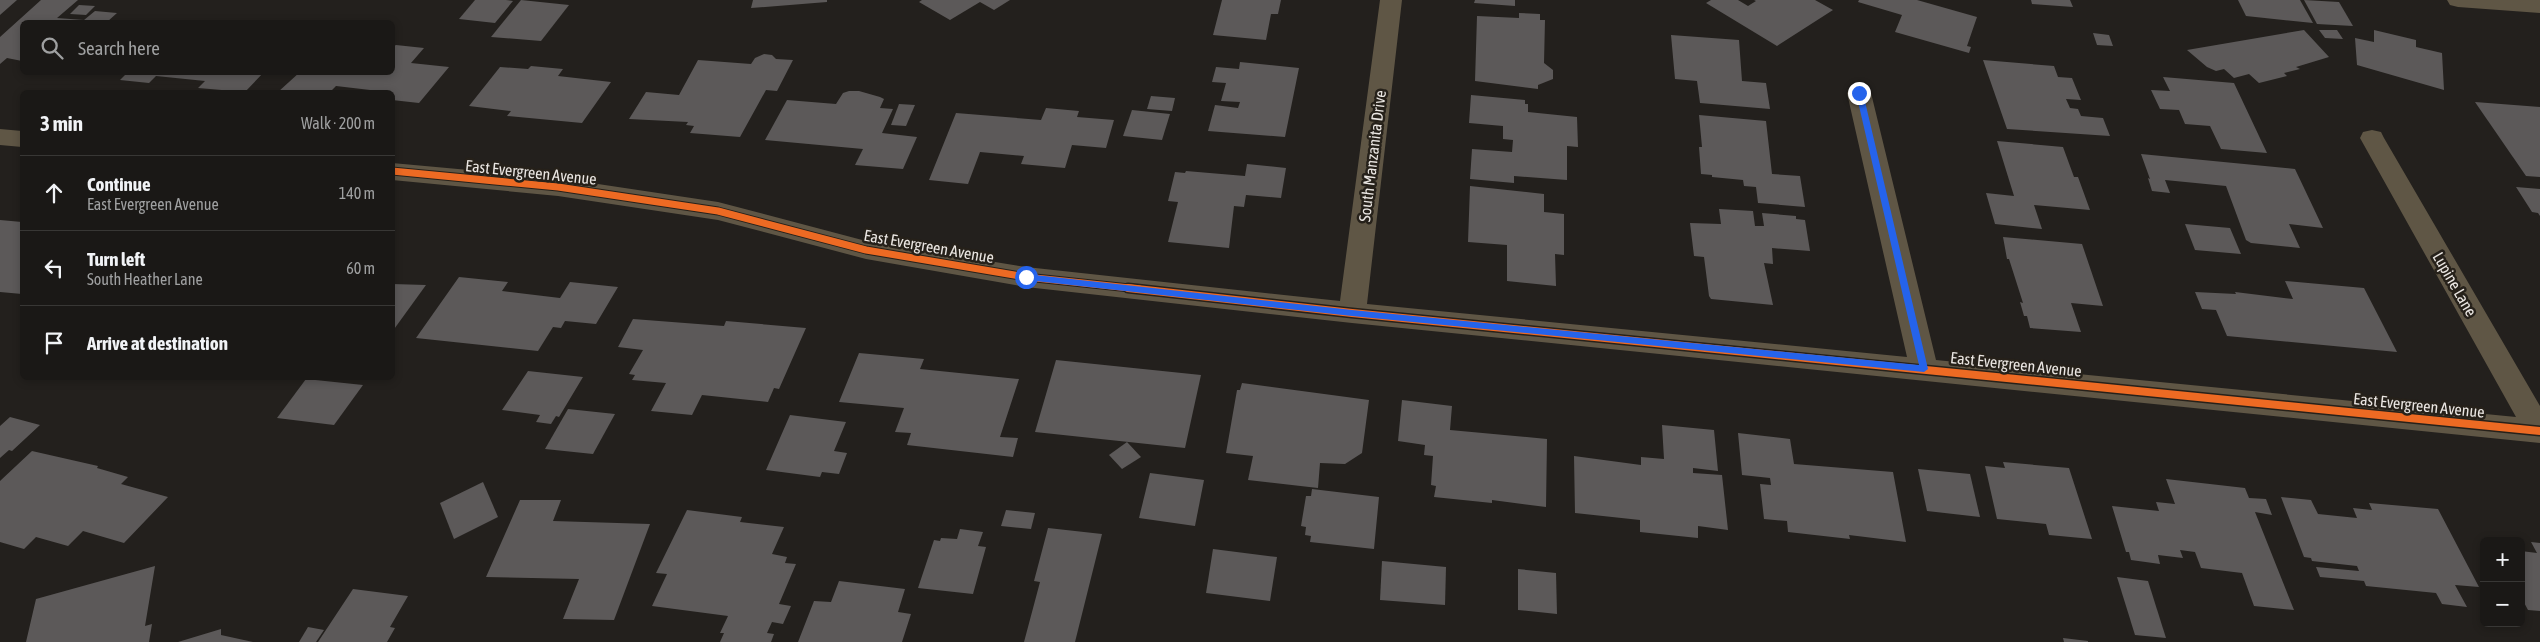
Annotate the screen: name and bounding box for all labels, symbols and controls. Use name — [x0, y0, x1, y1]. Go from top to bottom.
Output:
search box — [20, 20, 395, 75]
icon: search — [38, 34, 66, 62]
text: Search here — [78, 37, 160, 59]
route end — [1848, 82, 1871, 105]
street label: South Manzanita Drive — [1355, 89, 1389, 223]
text: 3 min — [40, 111, 83, 135]
text: Walk · 200 m — [301, 114, 375, 132]
street label: East Evergreen Avenue — [464, 156, 597, 189]
text: Continue — [87, 173, 151, 195]
icon: ahead — [40, 179, 68, 207]
text: 140 m — [339, 184, 375, 202]
text: East Evergreen Avenue — [87, 195, 219, 213]
street label: East Evergreen Avenue — [862, 226, 995, 267]
text: Turn left — [87, 248, 145, 270]
street label: Lupine Lane — [2429, 249, 2481, 320]
icon: left — [40, 254, 68, 282]
text: 60 m — [346, 259, 375, 277]
route start — [1015, 266, 1038, 289]
text: South Heather Lane — [87, 270, 203, 288]
icon: arrive — [40, 329, 68, 357]
text: Arrive at destination — [87, 332, 228, 354]
street label: East Evergreen Avenue — [1949, 348, 2082, 381]
street label: East Evergreen Avenue — [2352, 389, 2485, 422]
map controls — [2480, 537, 2525, 627]
button: + — [2480, 537, 2525, 582]
button: − — [2480, 582, 2525, 627]

